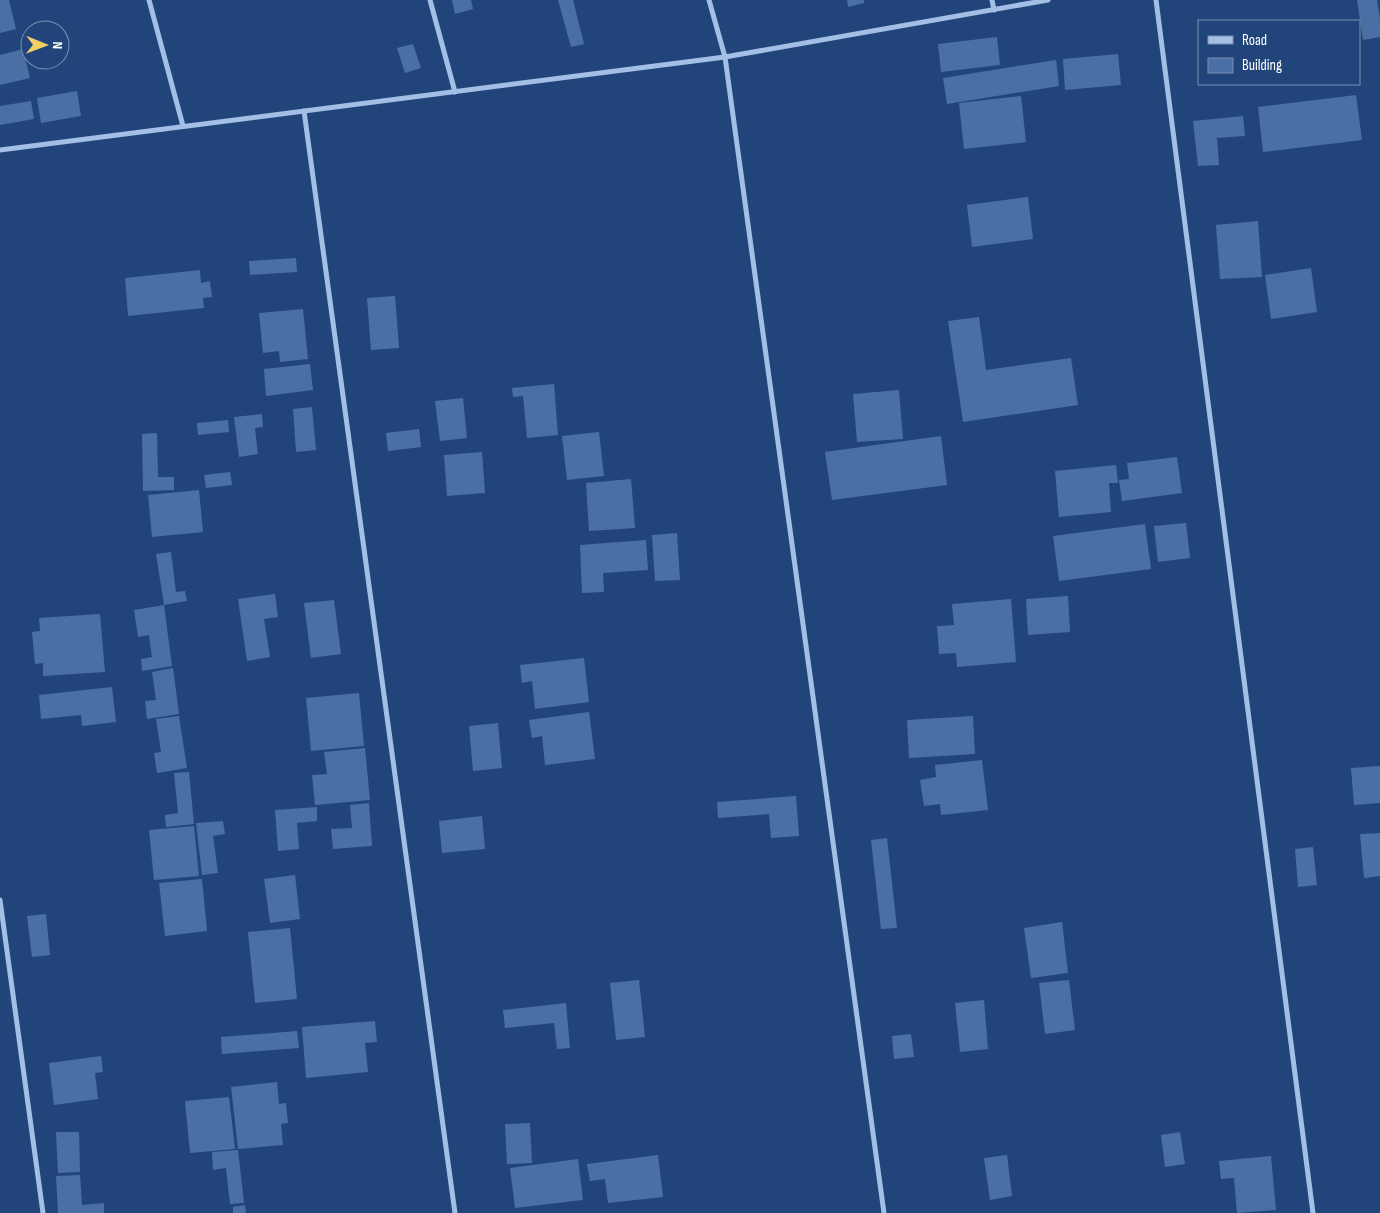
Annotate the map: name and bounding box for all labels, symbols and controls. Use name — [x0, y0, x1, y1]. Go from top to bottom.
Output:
north arrow — [20, 20, 70, 70]
legend — [1198, 20, 1360, 85]
text: Road — [1242, 31, 1267, 50]
text: N — [49, 41, 66, 49]
text: Building — [1242, 56, 1282, 75]

